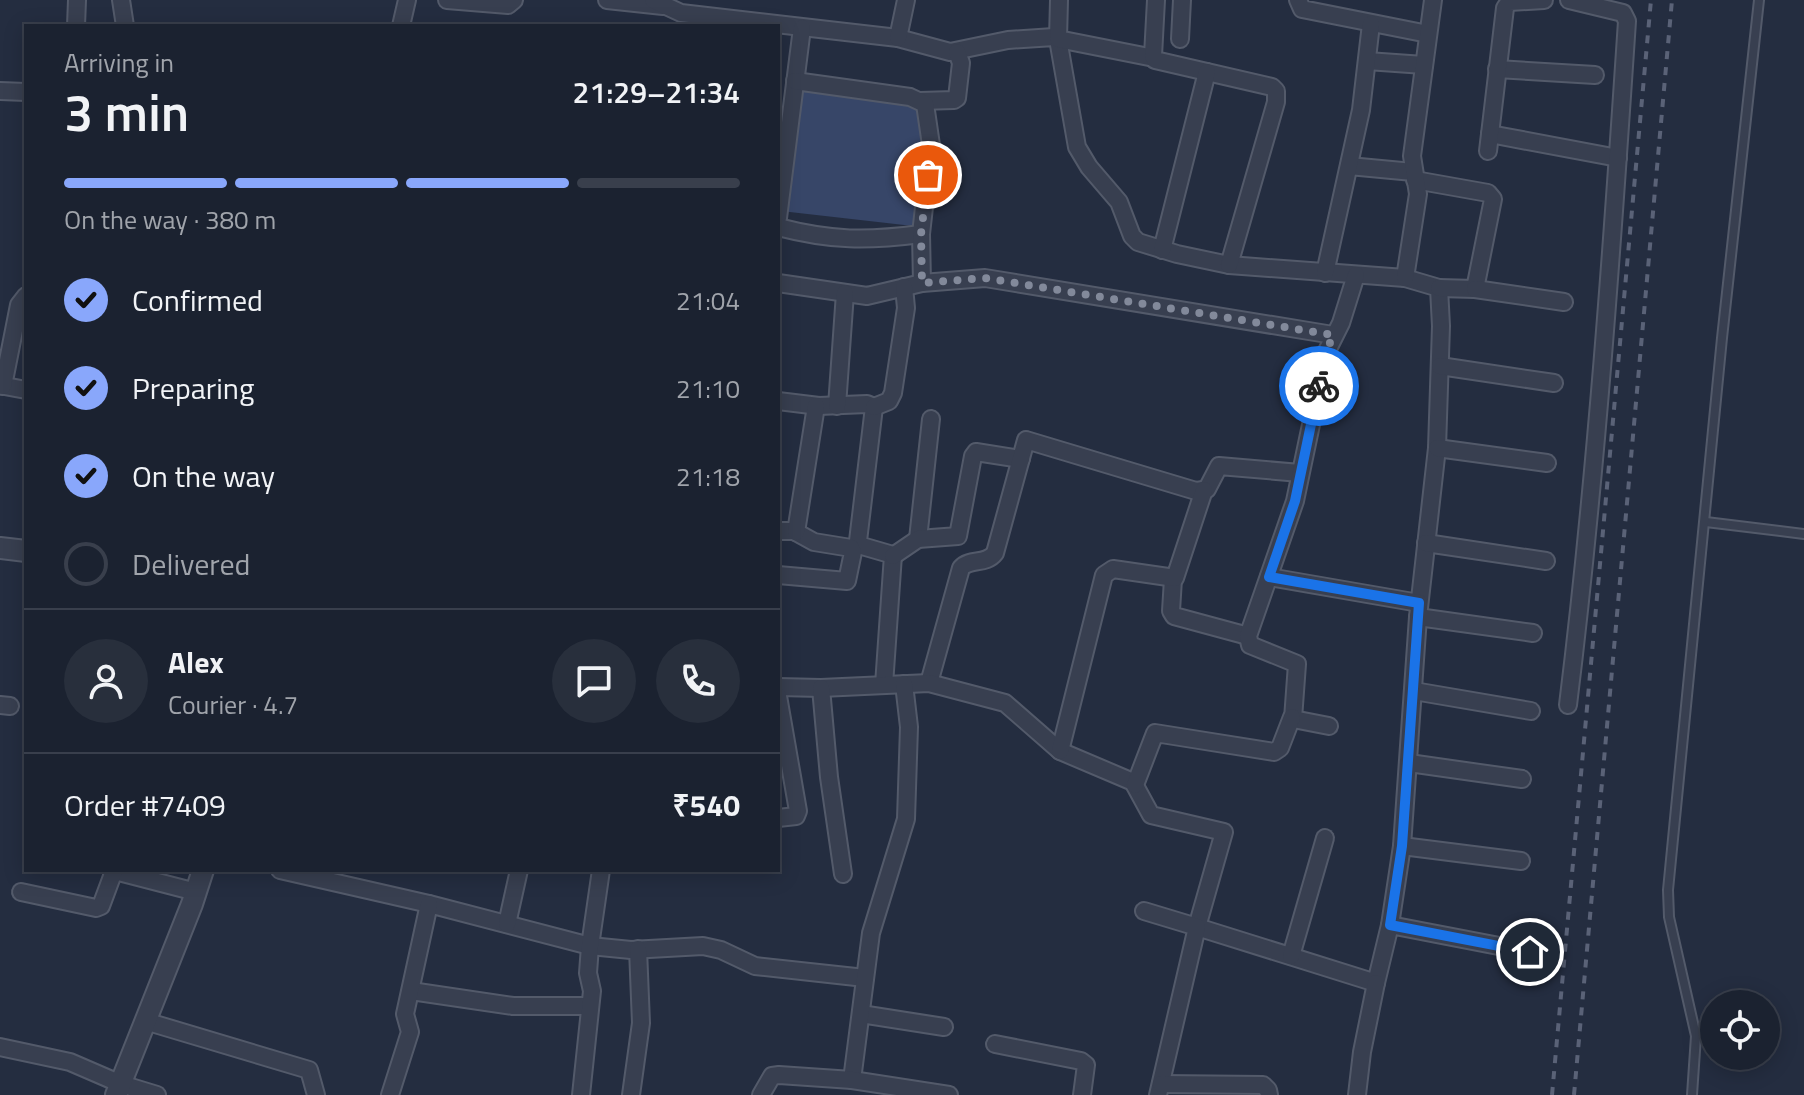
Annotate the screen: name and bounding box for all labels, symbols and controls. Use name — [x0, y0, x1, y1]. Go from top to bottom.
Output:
text: Arriving in — [64, 43, 174, 82]
text: 21:29–21:34 — [573, 69, 740, 115]
text: 3 min — [64, 72, 189, 151]
pin — [894, 141, 962, 209]
icon: bag — [906, 153, 950, 197]
text: On the way · 380 m — [64, 200, 276, 239]
text: Confirmed — [132, 277, 263, 323]
icon: check — [64, 278, 108, 322]
text: 21:04 — [676, 281, 740, 320]
courier — [1279, 346, 1359, 426]
icon: bike — [1297, 364, 1341, 408]
text: Preparing — [132, 365, 254, 411]
icon: check — [64, 366, 108, 410]
text: 21:10 — [676, 369, 740, 408]
text: On the way — [132, 453, 275, 499]
icon: check — [64, 454, 108, 498]
text: 21:18 — [676, 457, 740, 496]
text: Delivered — [132, 541, 250, 587]
button: person — [64, 639, 148, 723]
text: Alex — [168, 639, 224, 685]
button: chat — [552, 639, 636, 723]
button: phone — [656, 639, 740, 723]
text: Courier · 4.7 — [168, 685, 298, 724]
text: Order #7409 — [64, 782, 226, 828]
text: ₹540 — [672, 782, 740, 828]
pin — [1496, 918, 1564, 986]
icon: home — [1508, 930, 1552, 974]
map controls — [1700, 990, 1780, 1070]
button: locate — [1700, 990, 1780, 1070]

